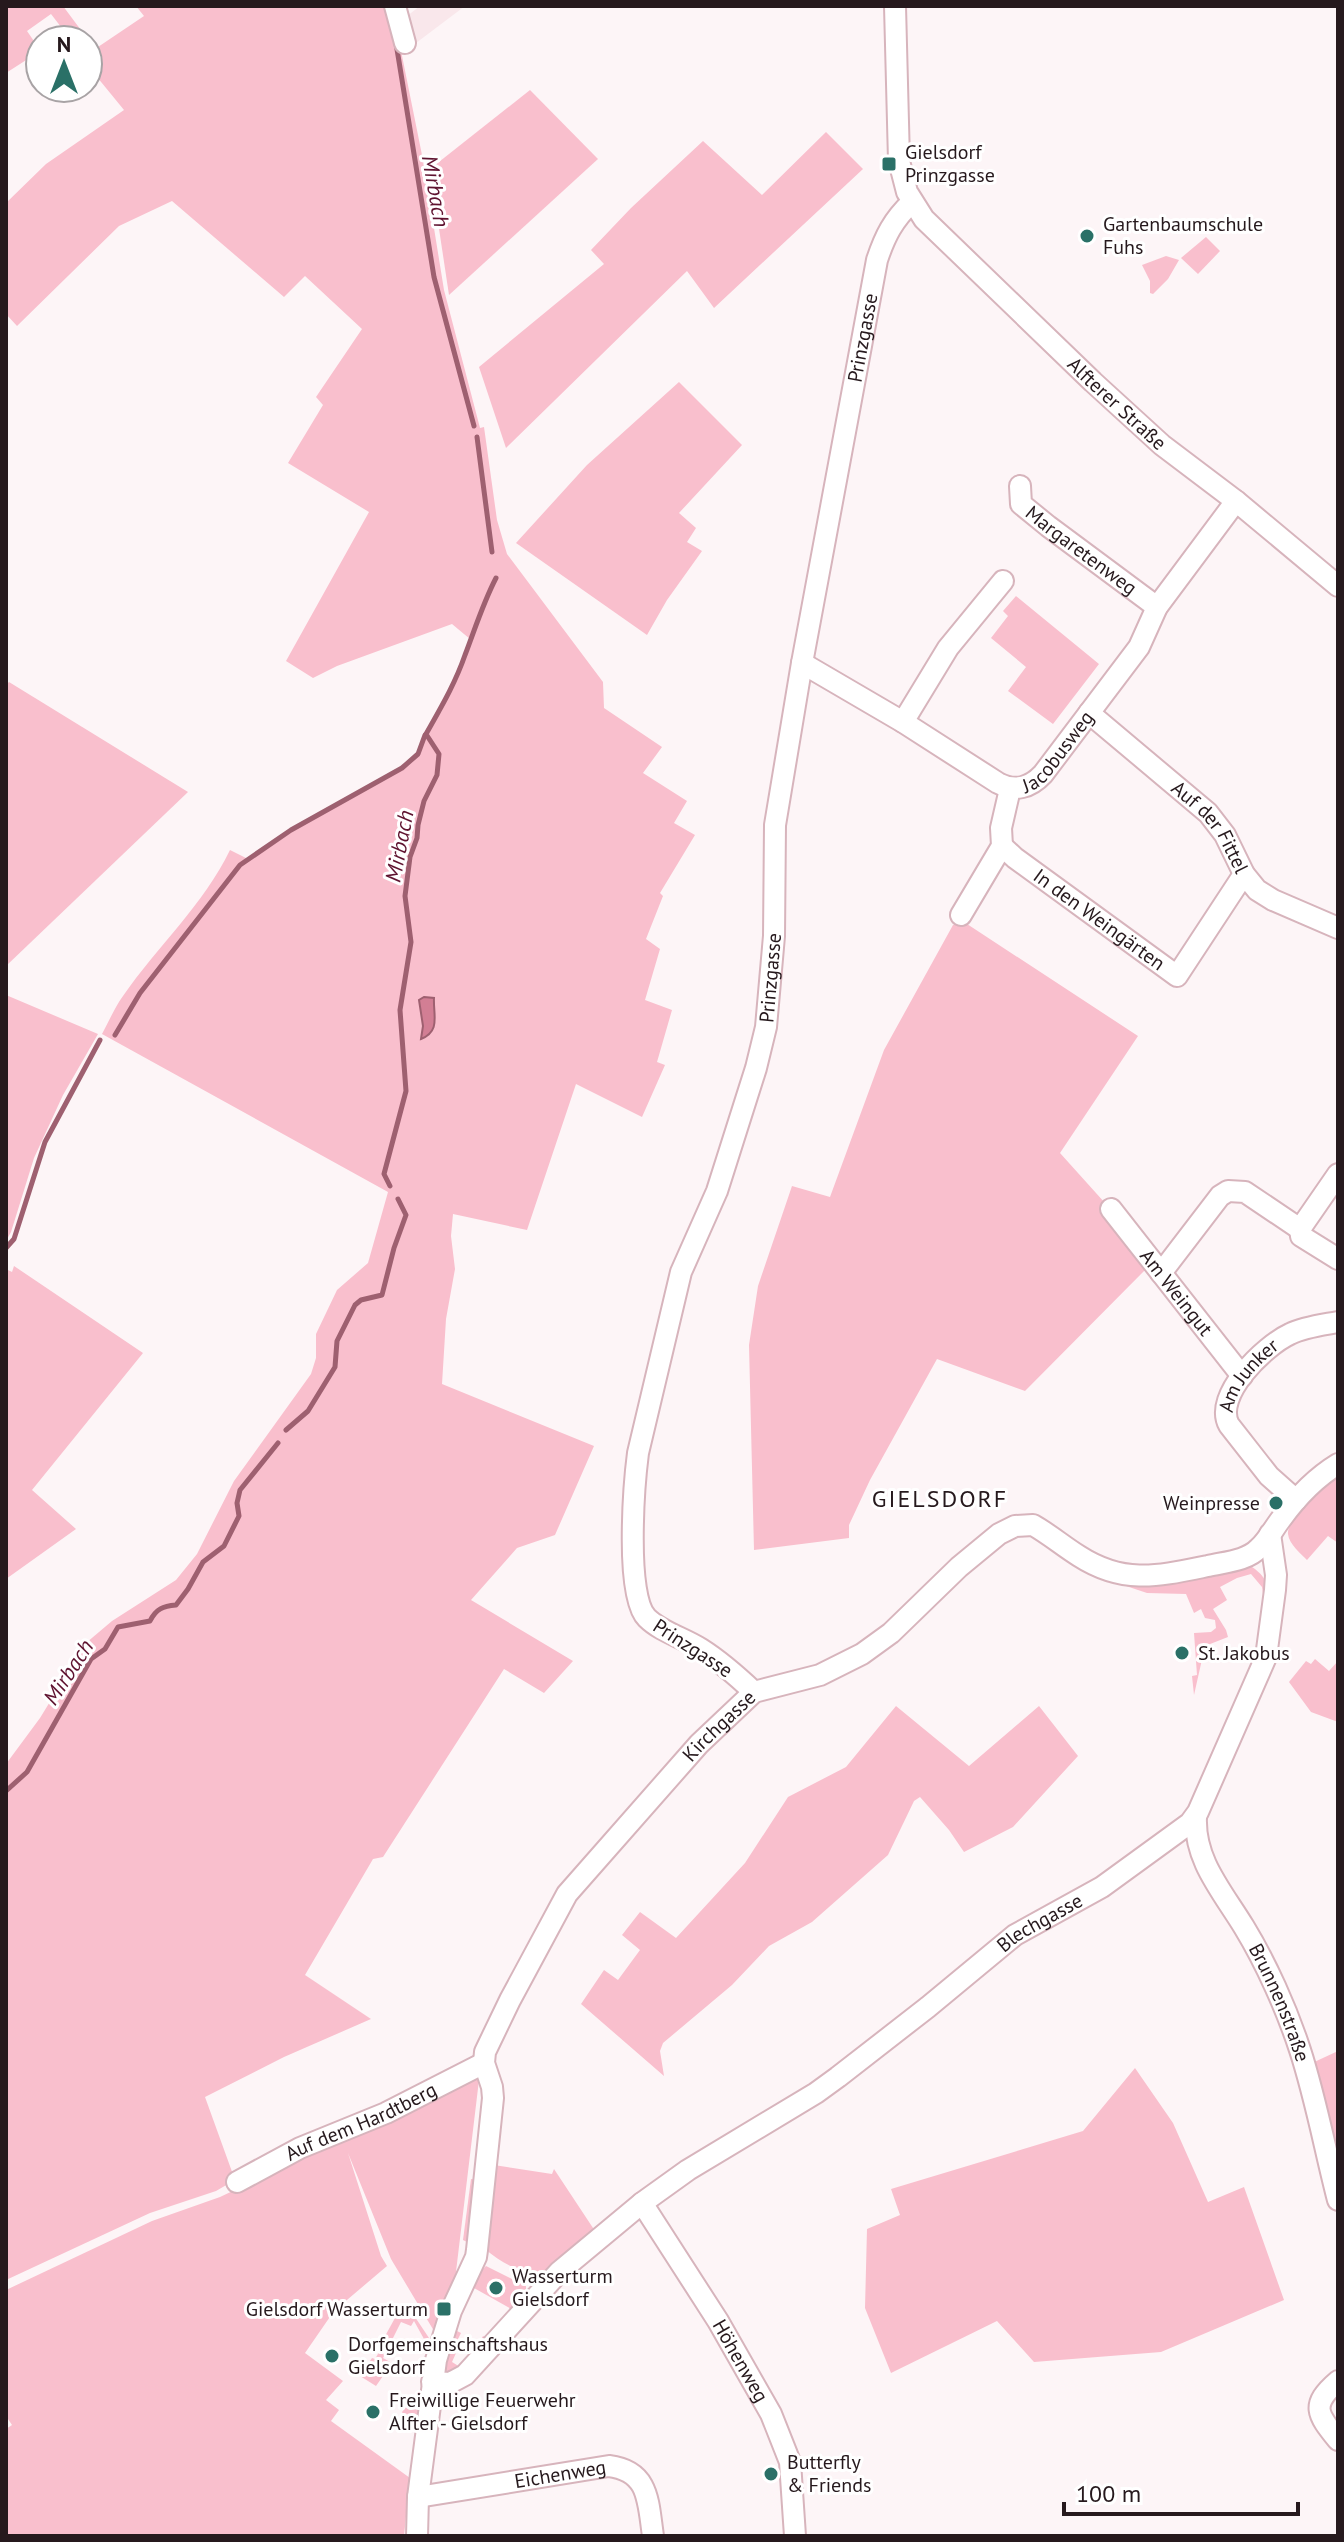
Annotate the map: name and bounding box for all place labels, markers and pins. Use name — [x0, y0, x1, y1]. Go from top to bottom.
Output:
place label: Gielsdorf Prinzgasse — [905, 139, 995, 188]
marker: Gielsdorf Prinzgasse — [880, 155, 898, 173]
place label: Gartenbaumschule Fuhs — [1103, 211, 1263, 260]
marker: Gartenbaumschule Fuhs — [1078, 227, 1096, 245]
place label: Weinpresse — [1163, 1490, 1260, 1516]
marker: Weinpresse — [1267, 1494, 1285, 1512]
place label: St. Jakobus — [1198, 1640, 1290, 1666]
marker: St. Jakobus — [1173, 1644, 1191, 1662]
place label: Wasserturm Gielsdorf — [512, 2263, 613, 2312]
marker: Wasserturm Gielsdorf — [487, 2279, 505, 2297]
place label: Gielsdorf Wasserturm — [246, 2296, 428, 2322]
marker: Gielsdorf Wasserturm — [435, 2300, 453, 2318]
place label: Dorfgemeinschaftshaus Gielsdorf — [348, 2331, 548, 2380]
marker: Dorfgemeinschaftshaus Gielsdorf — [323, 2347, 341, 2365]
place label: Freiwillige Feuerwehr Alfter - Gielsdorf — [389, 2387, 576, 2436]
marker: Freiwillige Feuerwehr Alfter - Gielsdorf — [364, 2403, 382, 2421]
place label: Butterfly & Friends — [787, 2449, 871, 2498]
marker: Butterfly & Friends — [762, 2465, 780, 2483]

